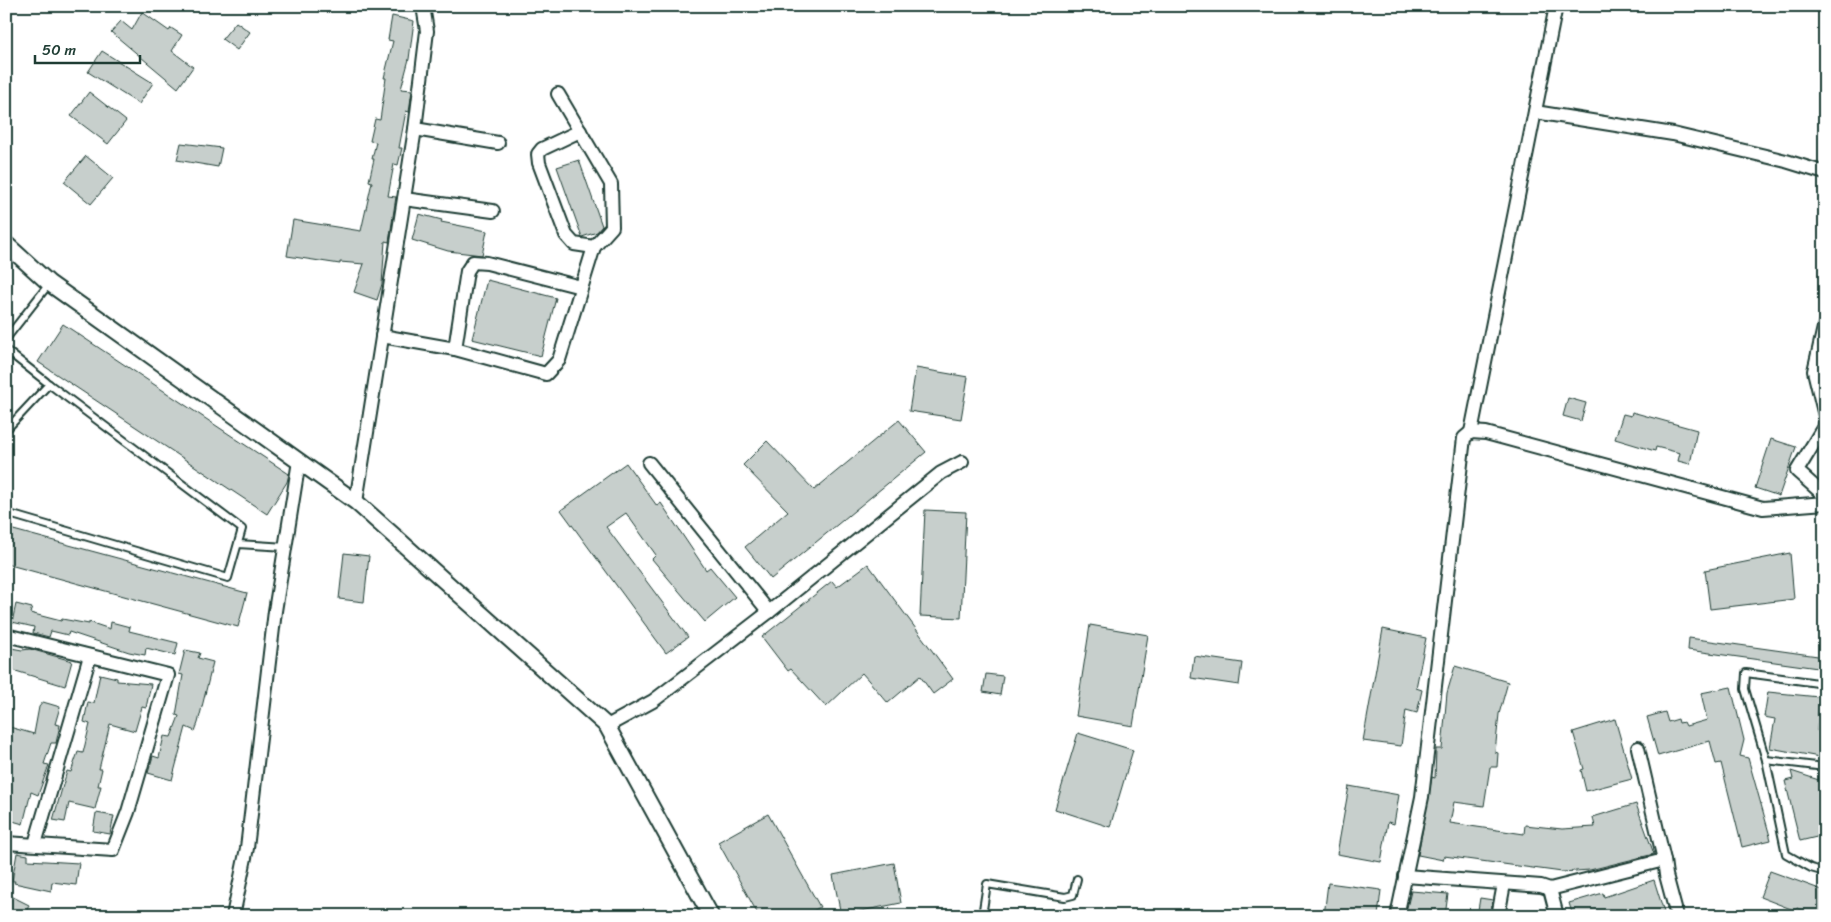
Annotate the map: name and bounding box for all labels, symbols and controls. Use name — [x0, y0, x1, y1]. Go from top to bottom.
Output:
scale bar — [35, 32, 140, 64]
text: 50 m — [42, 37, 77, 63]

